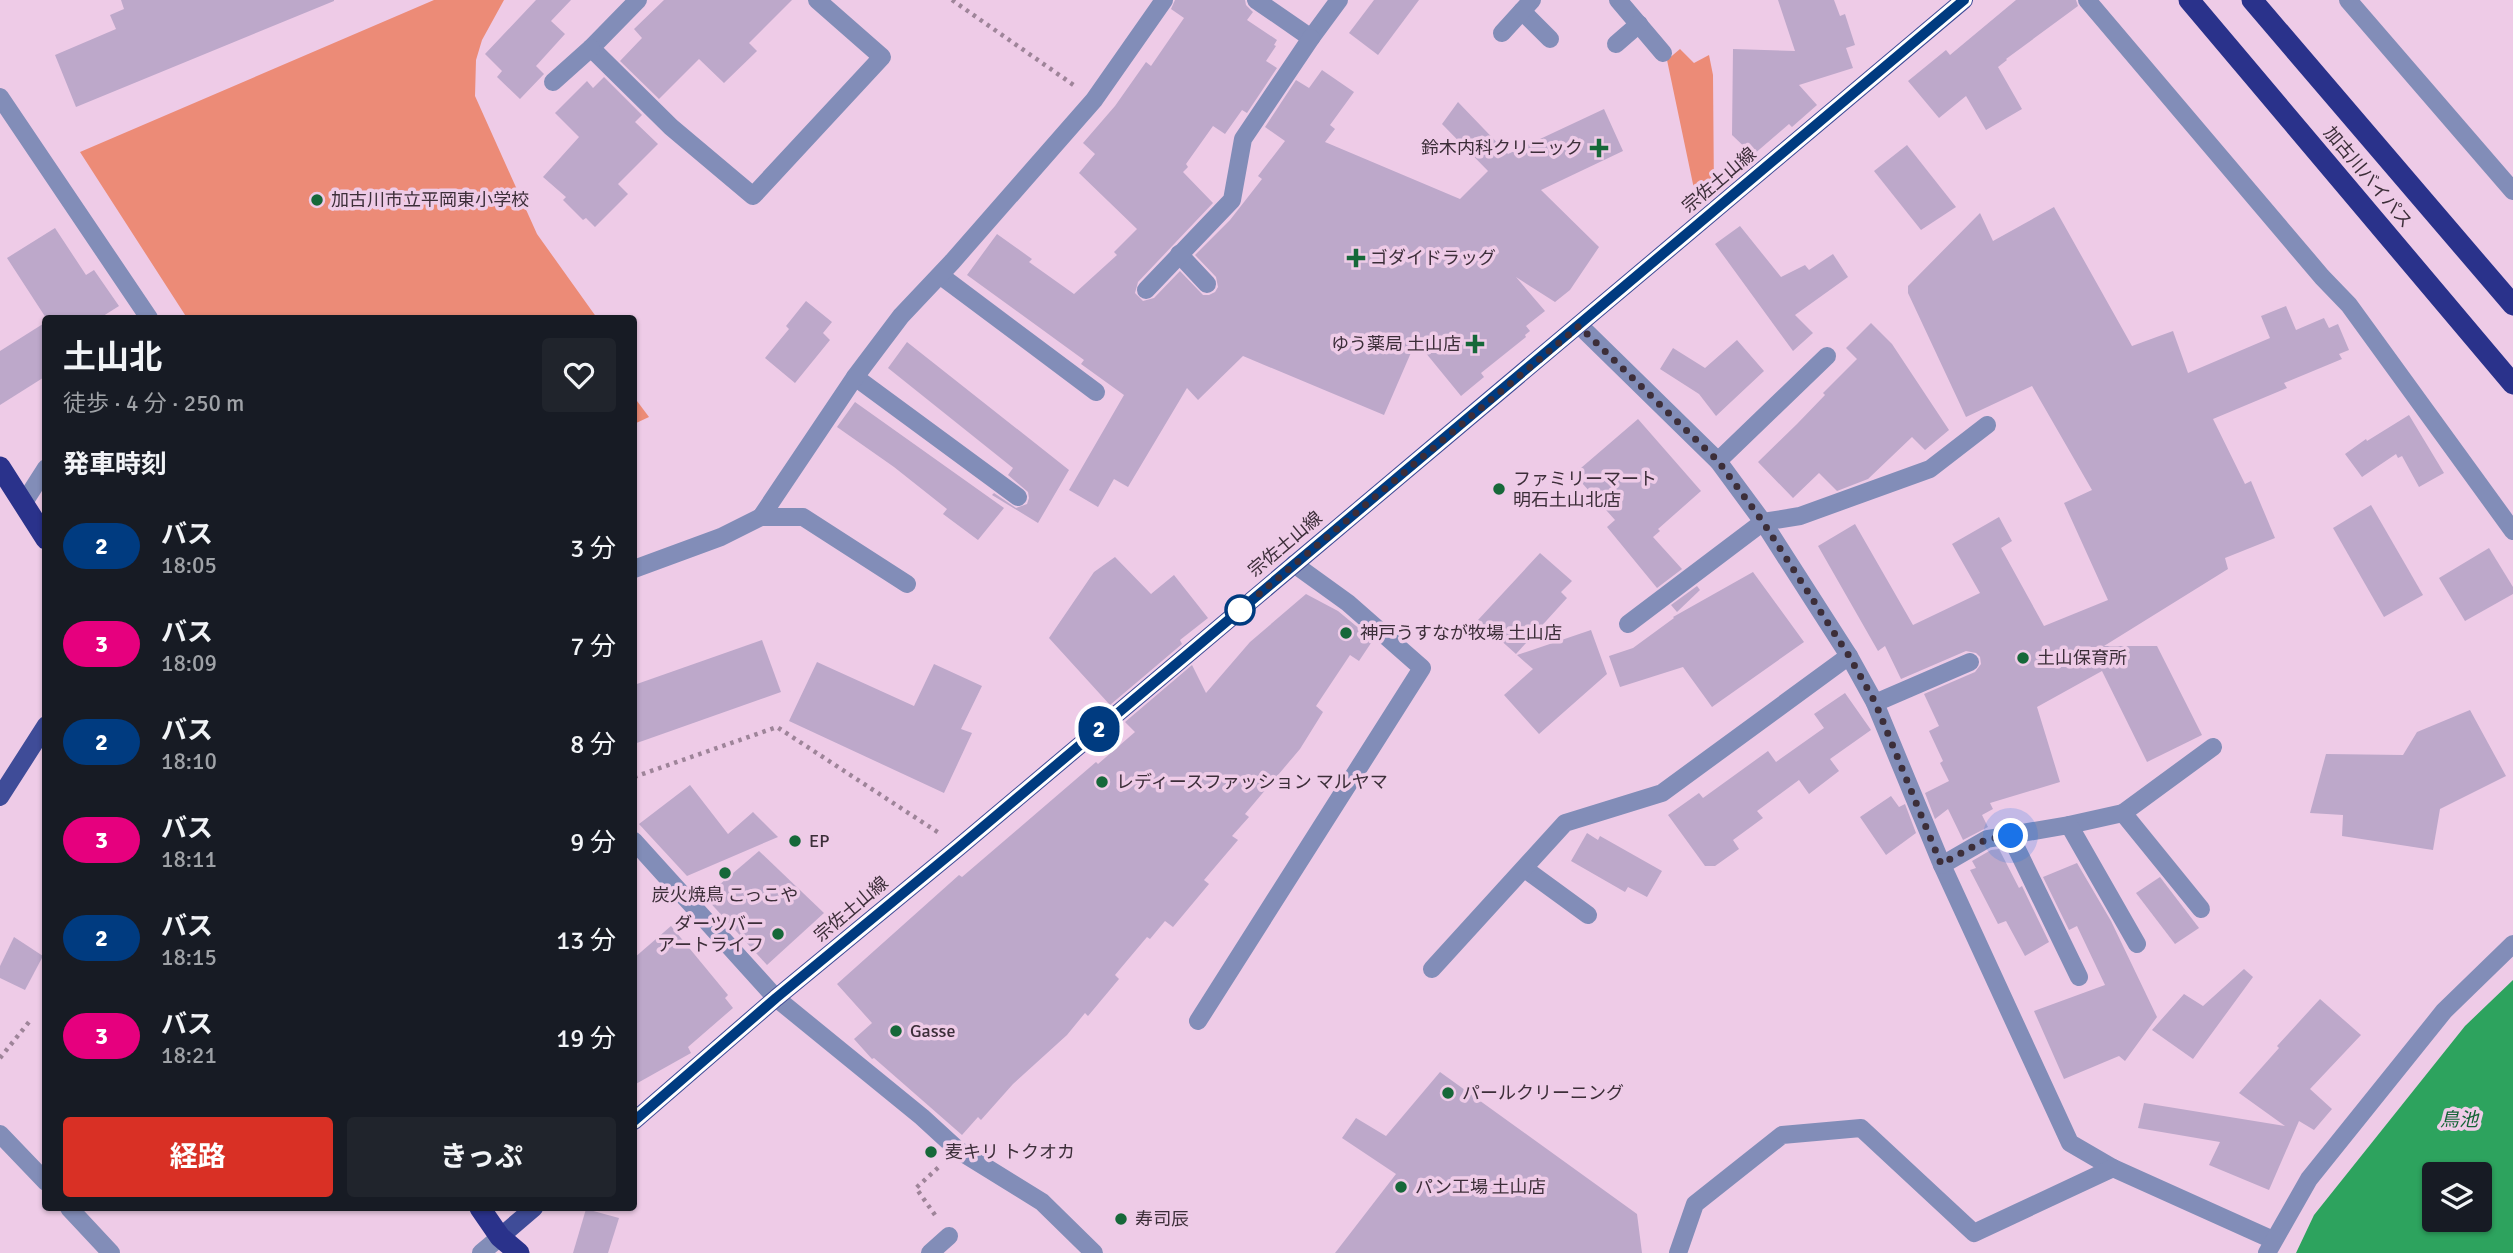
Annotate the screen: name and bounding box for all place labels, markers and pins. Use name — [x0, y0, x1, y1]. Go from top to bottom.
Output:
place label: 鈴木内科クリニック — [1421, 137, 1583, 159]
marker: 鈴木内科クリニック — [1589, 138, 1609, 158]
place label: 加古川市立平岡東小学校 — [331, 189, 529, 211]
marker: 加古川市立平岡東小学校 — [309, 192, 325, 208]
place label: ゴダイドラッグ — [1370, 247, 1496, 269]
marker: ゴダイドラッグ — [1348, 250, 1364, 266]
place label: ゆう薬局 土山店 — [1331, 333, 1461, 355]
marker: ゆう薬局 土山店 — [1467, 336, 1483, 352]
place label: ファミリーマート 明石土山北店 — [1513, 468, 1657, 511]
marker: ファミリーマート 明石土山北店 — [1491, 481, 1507, 497]
unlabelled marker — [1225, 595, 1255, 625]
place label: 神戸うすなが牧場 土山店 — [1360, 622, 1562, 644]
marker: 神戸うすなが牧場 土山店 — [1338, 625, 1354, 641]
place label: 土山保育所 — [2037, 647, 2127, 669]
marker: 土山保育所 — [2015, 650, 2031, 666]
place label: レディースファッション マルヤマ — [1116, 771, 1388, 793]
marker: レディースファッション マルヤマ — [1094, 774, 1110, 790]
place label: EP — [809, 830, 829, 852]
marker: EP — [787, 833, 803, 849]
marker: 炭火焼鳥 こっこや — [717, 865, 733, 881]
place label: 炭火焼鳥 こっこや — [652, 884, 798, 906]
place label: ダーツバー アートライフ — [657, 913, 764, 956]
marker: ダーツバー アートライフ — [770, 926, 786, 942]
place label: Gasse — [910, 1020, 955, 1042]
marker: Gasse — [888, 1023, 904, 1039]
place label: パールクリーニング — [1462, 1082, 1624, 1104]
marker: パールクリーニング — [1440, 1085, 1456, 1101]
place label: 麦キリ トクオカ — [945, 1141, 1075, 1163]
marker: 麦キリ トクオカ — [923, 1144, 939, 1160]
place label: パン工場 土山店 — [1415, 1176, 1546, 1198]
marker: パン工場 土山店 — [1393, 1179, 1409, 1195]
place label: 寿司辰 — [1135, 1208, 1189, 1230]
marker: 寿司辰 — [1113, 1211, 1129, 1227]

